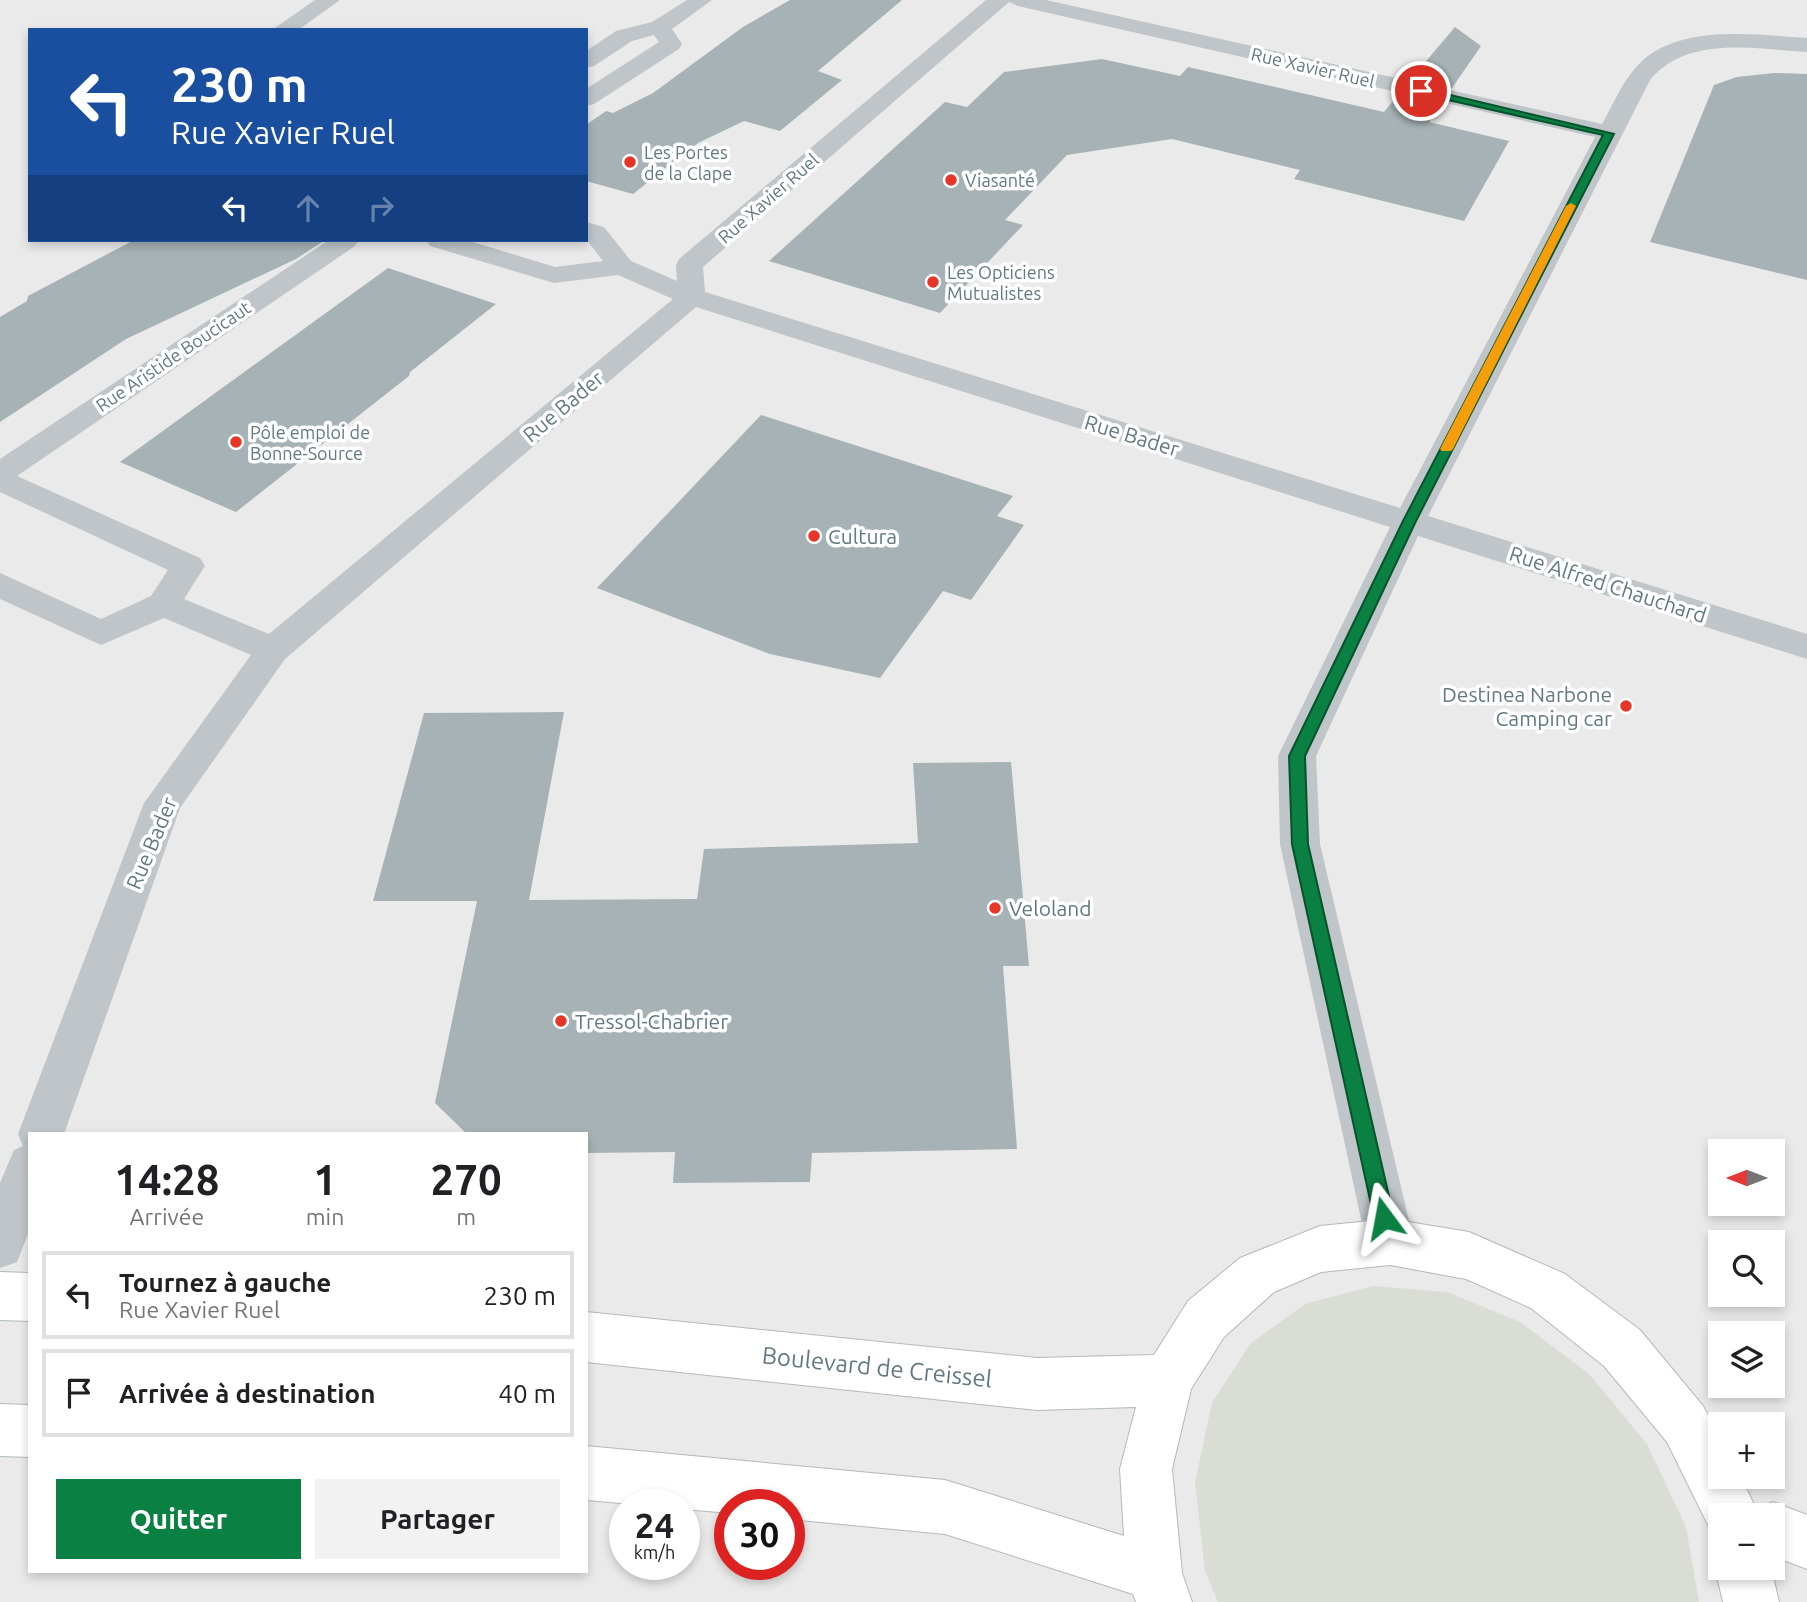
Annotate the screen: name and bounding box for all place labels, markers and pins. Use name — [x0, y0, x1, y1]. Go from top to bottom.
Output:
pin — [1391, 61, 1451, 121]
place label: Les Portes de la Clape — [644, 142, 732, 183]
marker: Les Portes de la Clape — [622, 154, 638, 170]
place label: Viasanté — [965, 170, 1035, 190]
marker: Viasanté — [943, 172, 959, 188]
place label: Les Opticiens Mutualistes — [947, 262, 1055, 303]
marker: Les Opticiens Mutualistes — [925, 274, 941, 290]
place label: Pôle emploi de Bonne-Source — [250, 422, 370, 463]
marker: Pôle emploi de Bonne-Source — [228, 434, 244, 450]
place label: Cultura — [828, 524, 897, 548]
marker: Cultura — [806, 528, 822, 544]
place label: Destinea Narbone Camping car — [1442, 682, 1612, 730]
marker: Destinea Narbone Camping car — [1618, 698, 1634, 714]
place label: Veloland — [1009, 896, 1092, 920]
marker: Veloland — [987, 900, 1003, 916]
place label: Tressol-Chabrier — [575, 1009, 728, 1033]
marker: Tressol-Chabrier — [553, 1013, 569, 1029]

